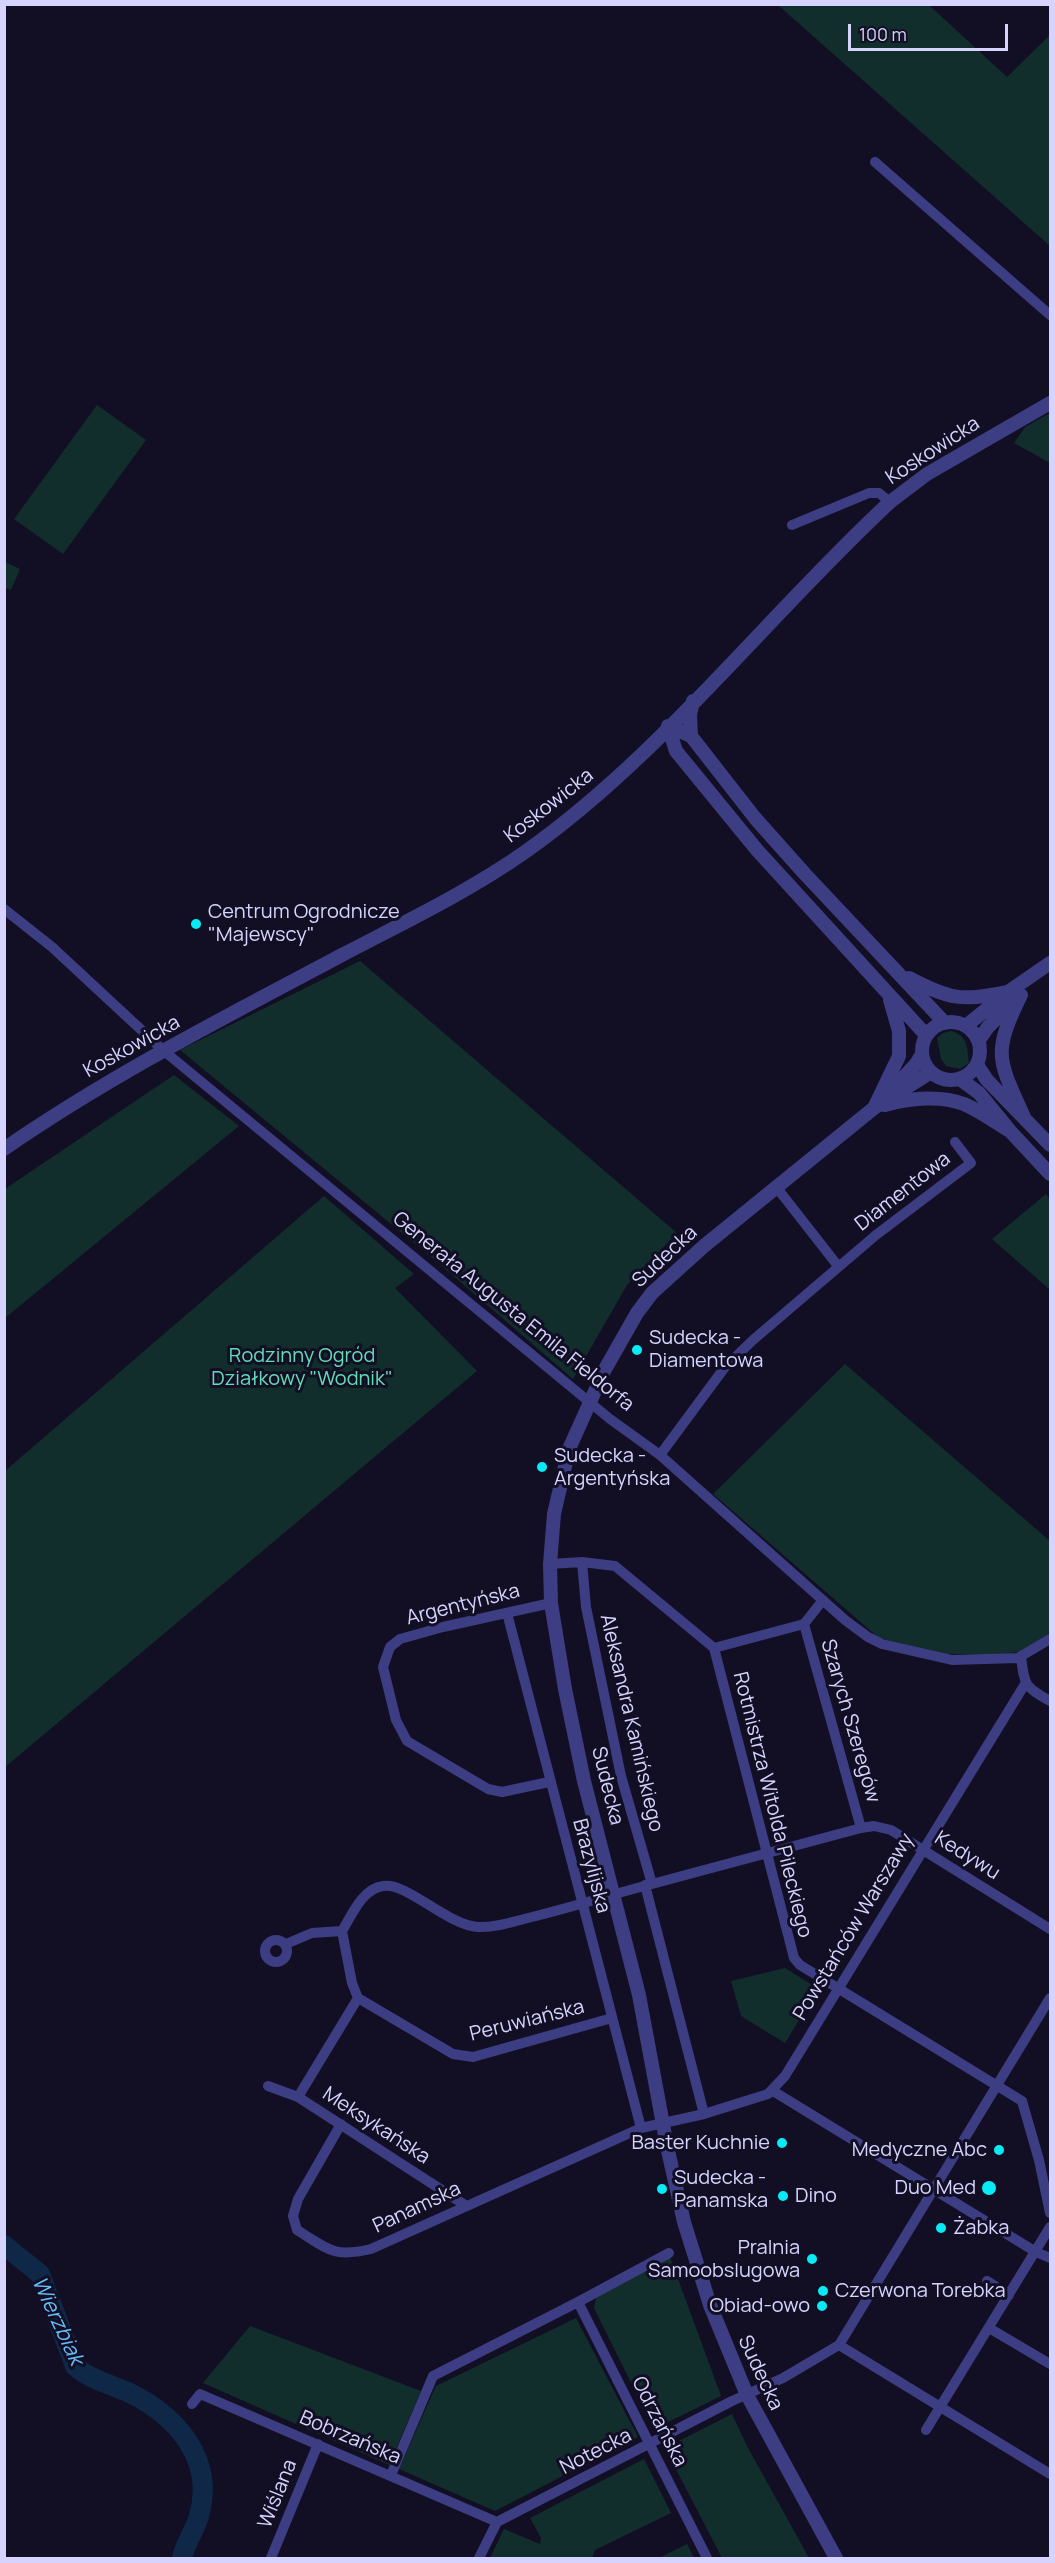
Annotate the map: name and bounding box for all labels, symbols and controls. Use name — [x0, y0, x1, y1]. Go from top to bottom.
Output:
scale bar — [851, 12, 1012, 50]
text: 100 m — [859, 22, 907, 46]
street label: Koskowicka — [882, 412, 984, 490]
street label: Koskowicka — [500, 764, 598, 848]
place label: Centrum Ogrodnicze "Majewscy" — [208, 900, 400, 947]
marker: Centrum Ogrodnicze "Majewscy" — [189, 917, 203, 931]
street label: Koskowicka — [80, 1011, 184, 1083]
street label: Diamentowa — [851, 1147, 955, 1237]
street label: Generała Augusta Emila Fieldorfa — [387, 1207, 639, 1417]
street label: Sudecka — [628, 1221, 702, 1293]
place label: Sudecka - Diamentowa — [649, 1326, 763, 1373]
marker: Sudecka - Diamentowa — [630, 1343, 644, 1357]
park label: Rodzinny Ogród Działkowy "Wodnik" — [211, 1344, 393, 1391]
place label: Sudecka - Argentyńska — [554, 1444, 670, 1491]
marker: Sudecka - Argentyńska — [535, 1460, 549, 1474]
street label: Argentyńska — [404, 1579, 522, 1631]
street label: Aleksandra Kamińskiego — [594, 1612, 668, 1834]
street label: Szarych Szeregów — [815, 1637, 885, 1805]
street label: Rotmistrza Witolda Pileckiego — [727, 1670, 817, 1940]
street label: Sudecka — [586, 1744, 628, 1828]
street label: Brazylijska — [567, 1816, 615, 1916]
street label: Kedywu — [930, 1827, 1004, 1885]
street label: Powstańców Warszawy — [789, 1829, 919, 2025]
street label: Peruwiańska — [467, 1995, 587, 2047]
street label: Meksykańska — [318, 2082, 434, 2170]
place label: Baster Kuchnie — [631, 2131, 770, 2155]
marker: Baster Kuchnie — [775, 2136, 789, 2150]
place label: Medyczne Abc — [852, 2138, 987, 2162]
marker: Medyczne Abc — [992, 2143, 1006, 2157]
place label: Sudecka - Panamska — [674, 2166, 768, 2213]
place label: Duo Med — [895, 2176, 976, 2200]
street label: Panamska — [369, 2177, 465, 2239]
marker: Duo Med — [980, 2179, 998, 2197]
marker: Sudecka - Panamska — [655, 2182, 669, 2196]
place label: Dino — [795, 2184, 837, 2208]
marker: Dino — [776, 2189, 790, 2203]
place label: Żabka — [953, 2216, 1009, 2240]
marker: Żabka — [934, 2221, 948, 2235]
place label: Pralnia Samoobslugowa — [648, 2236, 800, 2283]
marker: Pralnia Samoobslugowa — [805, 2252, 819, 2266]
water label: Wierzbiak — [26, 2273, 88, 2369]
place label: Czerwona Torebka — [835, 2279, 1005, 2303]
marker: Czerwona Torebka — [816, 2284, 830, 2298]
place label: Obiad-owo — [709, 2294, 810, 2318]
marker: Obiad-owo — [815, 2299, 829, 2313]
street label: Sudecka — [732, 2332, 788, 2414]
street label: Odrzańska — [626, 2373, 692, 2471]
street label: Bobrzańska — [296, 2406, 404, 2470]
street label: Notecka — [556, 2424, 636, 2480]
street label: Wiślana — [253, 2456, 303, 2532]

